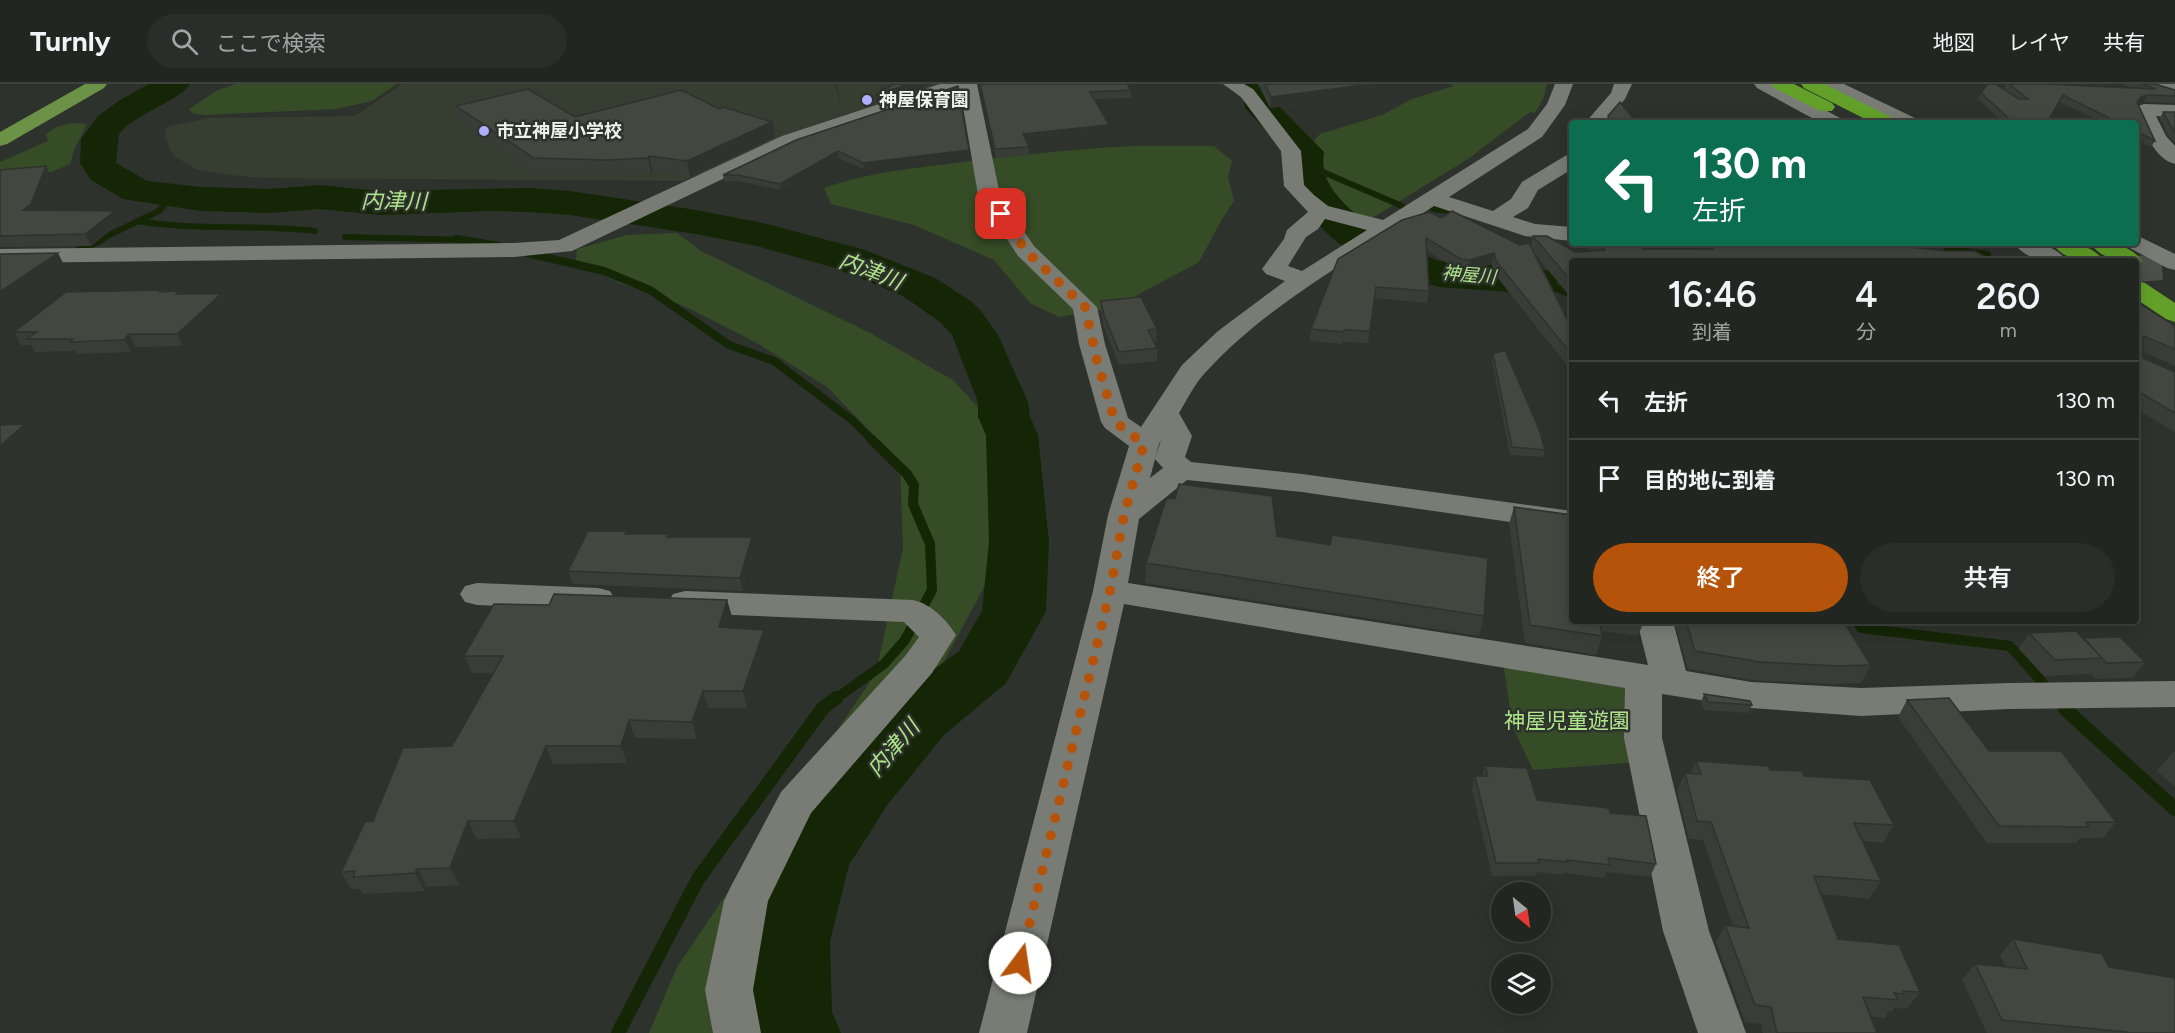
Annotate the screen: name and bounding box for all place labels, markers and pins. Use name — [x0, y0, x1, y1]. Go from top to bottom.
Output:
place label: 神屋保育園 — [879, 89, 969, 111]
marker: 神屋保育園 — [860, 93, 874, 107]
place label: 市立神屋小学校 — [496, 120, 622, 142]
marker: 市立神屋小学校 — [477, 124, 491, 138]
pin — [975, 188, 1026, 239]

